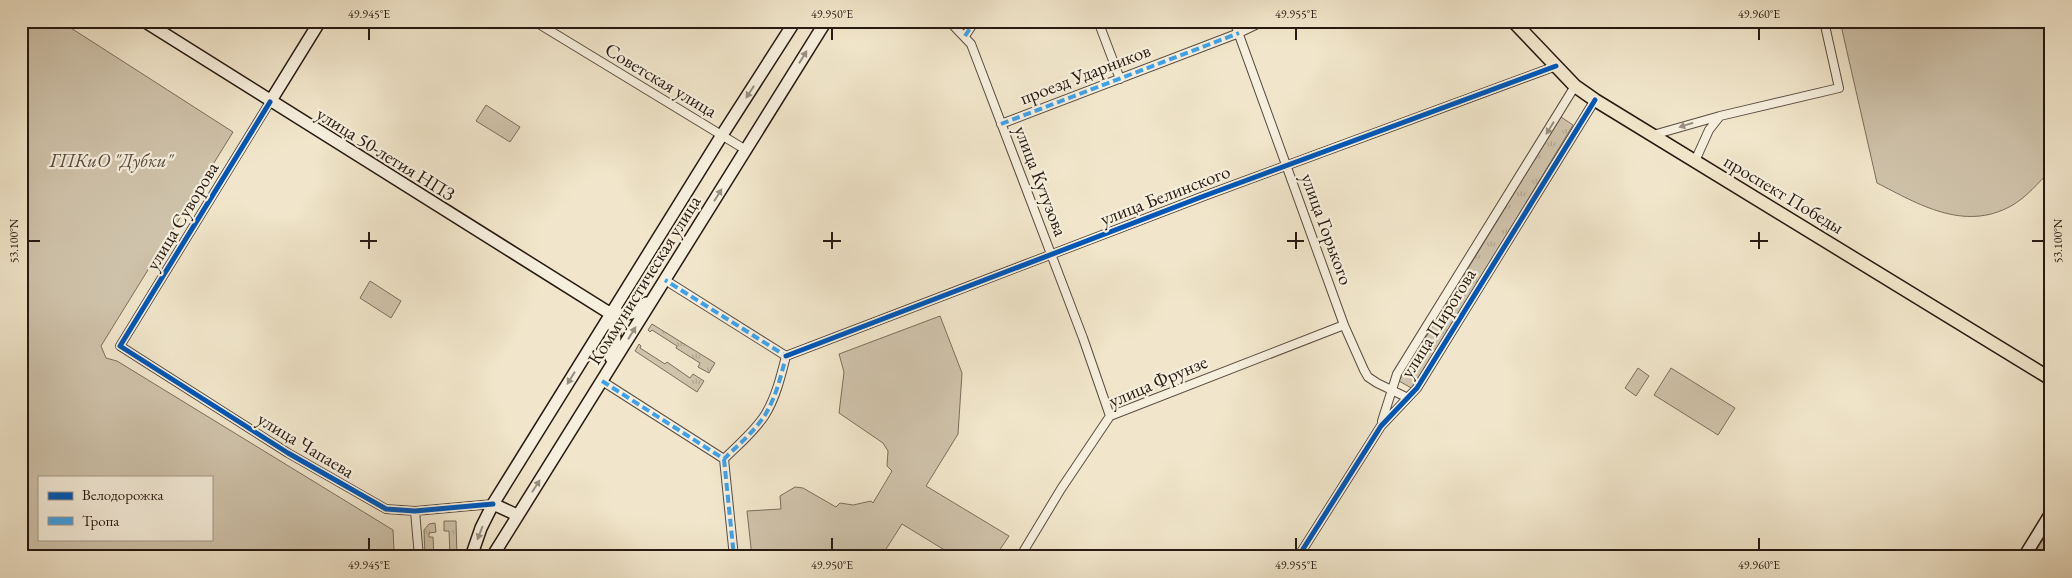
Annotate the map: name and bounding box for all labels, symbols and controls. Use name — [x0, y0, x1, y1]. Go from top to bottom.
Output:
text: 49.945°E — [348, 6, 390, 22]
text: 49.950°E — [811, 6, 853, 22]
text: 49.955°E — [1275, 6, 1317, 22]
text: 49.960°E — [1738, 6, 1780, 22]
street label: Советская улица — [600, 37, 722, 124]
street label: проезд Ударников — [1016, 38, 1154, 110]
one-way arrow — [799, 51, 808, 64]
one-way arrow — [745, 85, 755, 98]
street label: улица 50-летия НПЗ — [312, 101, 460, 207]
one-way arrow — [1545, 121, 1554, 134]
one-way arrow — [1679, 121, 1694, 129]
street label: улица Кутузова — [1008, 122, 1074, 240]
park label: ГПКиО "Дубки" — [48, 148, 174, 173]
street label: проспект Победы — [1719, 148, 1849, 240]
street label: улица Суворова — [140, 157, 224, 275]
street label: улица Белинского — [1096, 159, 1234, 231]
street label: улица Горького — [1295, 170, 1359, 288]
one-way arrow — [713, 189, 722, 202]
street label: Коммунистическая улица — [582, 190, 707, 369]
text: 53.100°N — [6, 218, 22, 263]
text: 53.100°N — [2050, 218, 2066, 263]
street label: улица Пирогова — [1394, 263, 1482, 383]
one-way arrow — [627, 326, 636, 340]
street label: улица Фрунзе — [1105, 349, 1211, 413]
one-way arrow — [567, 371, 576, 385]
street label: улица Чапаева — [253, 406, 359, 484]
legend — [38, 476, 212, 540]
one-way arrow — [531, 479, 541, 492]
text: Велодорожка — [82, 485, 163, 504]
text: Тропа — [82, 511, 119, 530]
one-way arrow — [475, 526, 483, 540]
text: 49.945°E — [348, 557, 390, 573]
text: 49.950°E — [811, 557, 853, 573]
text: 49.955°E — [1275, 557, 1317, 573]
text: 49.960°E — [1738, 557, 1780, 573]

